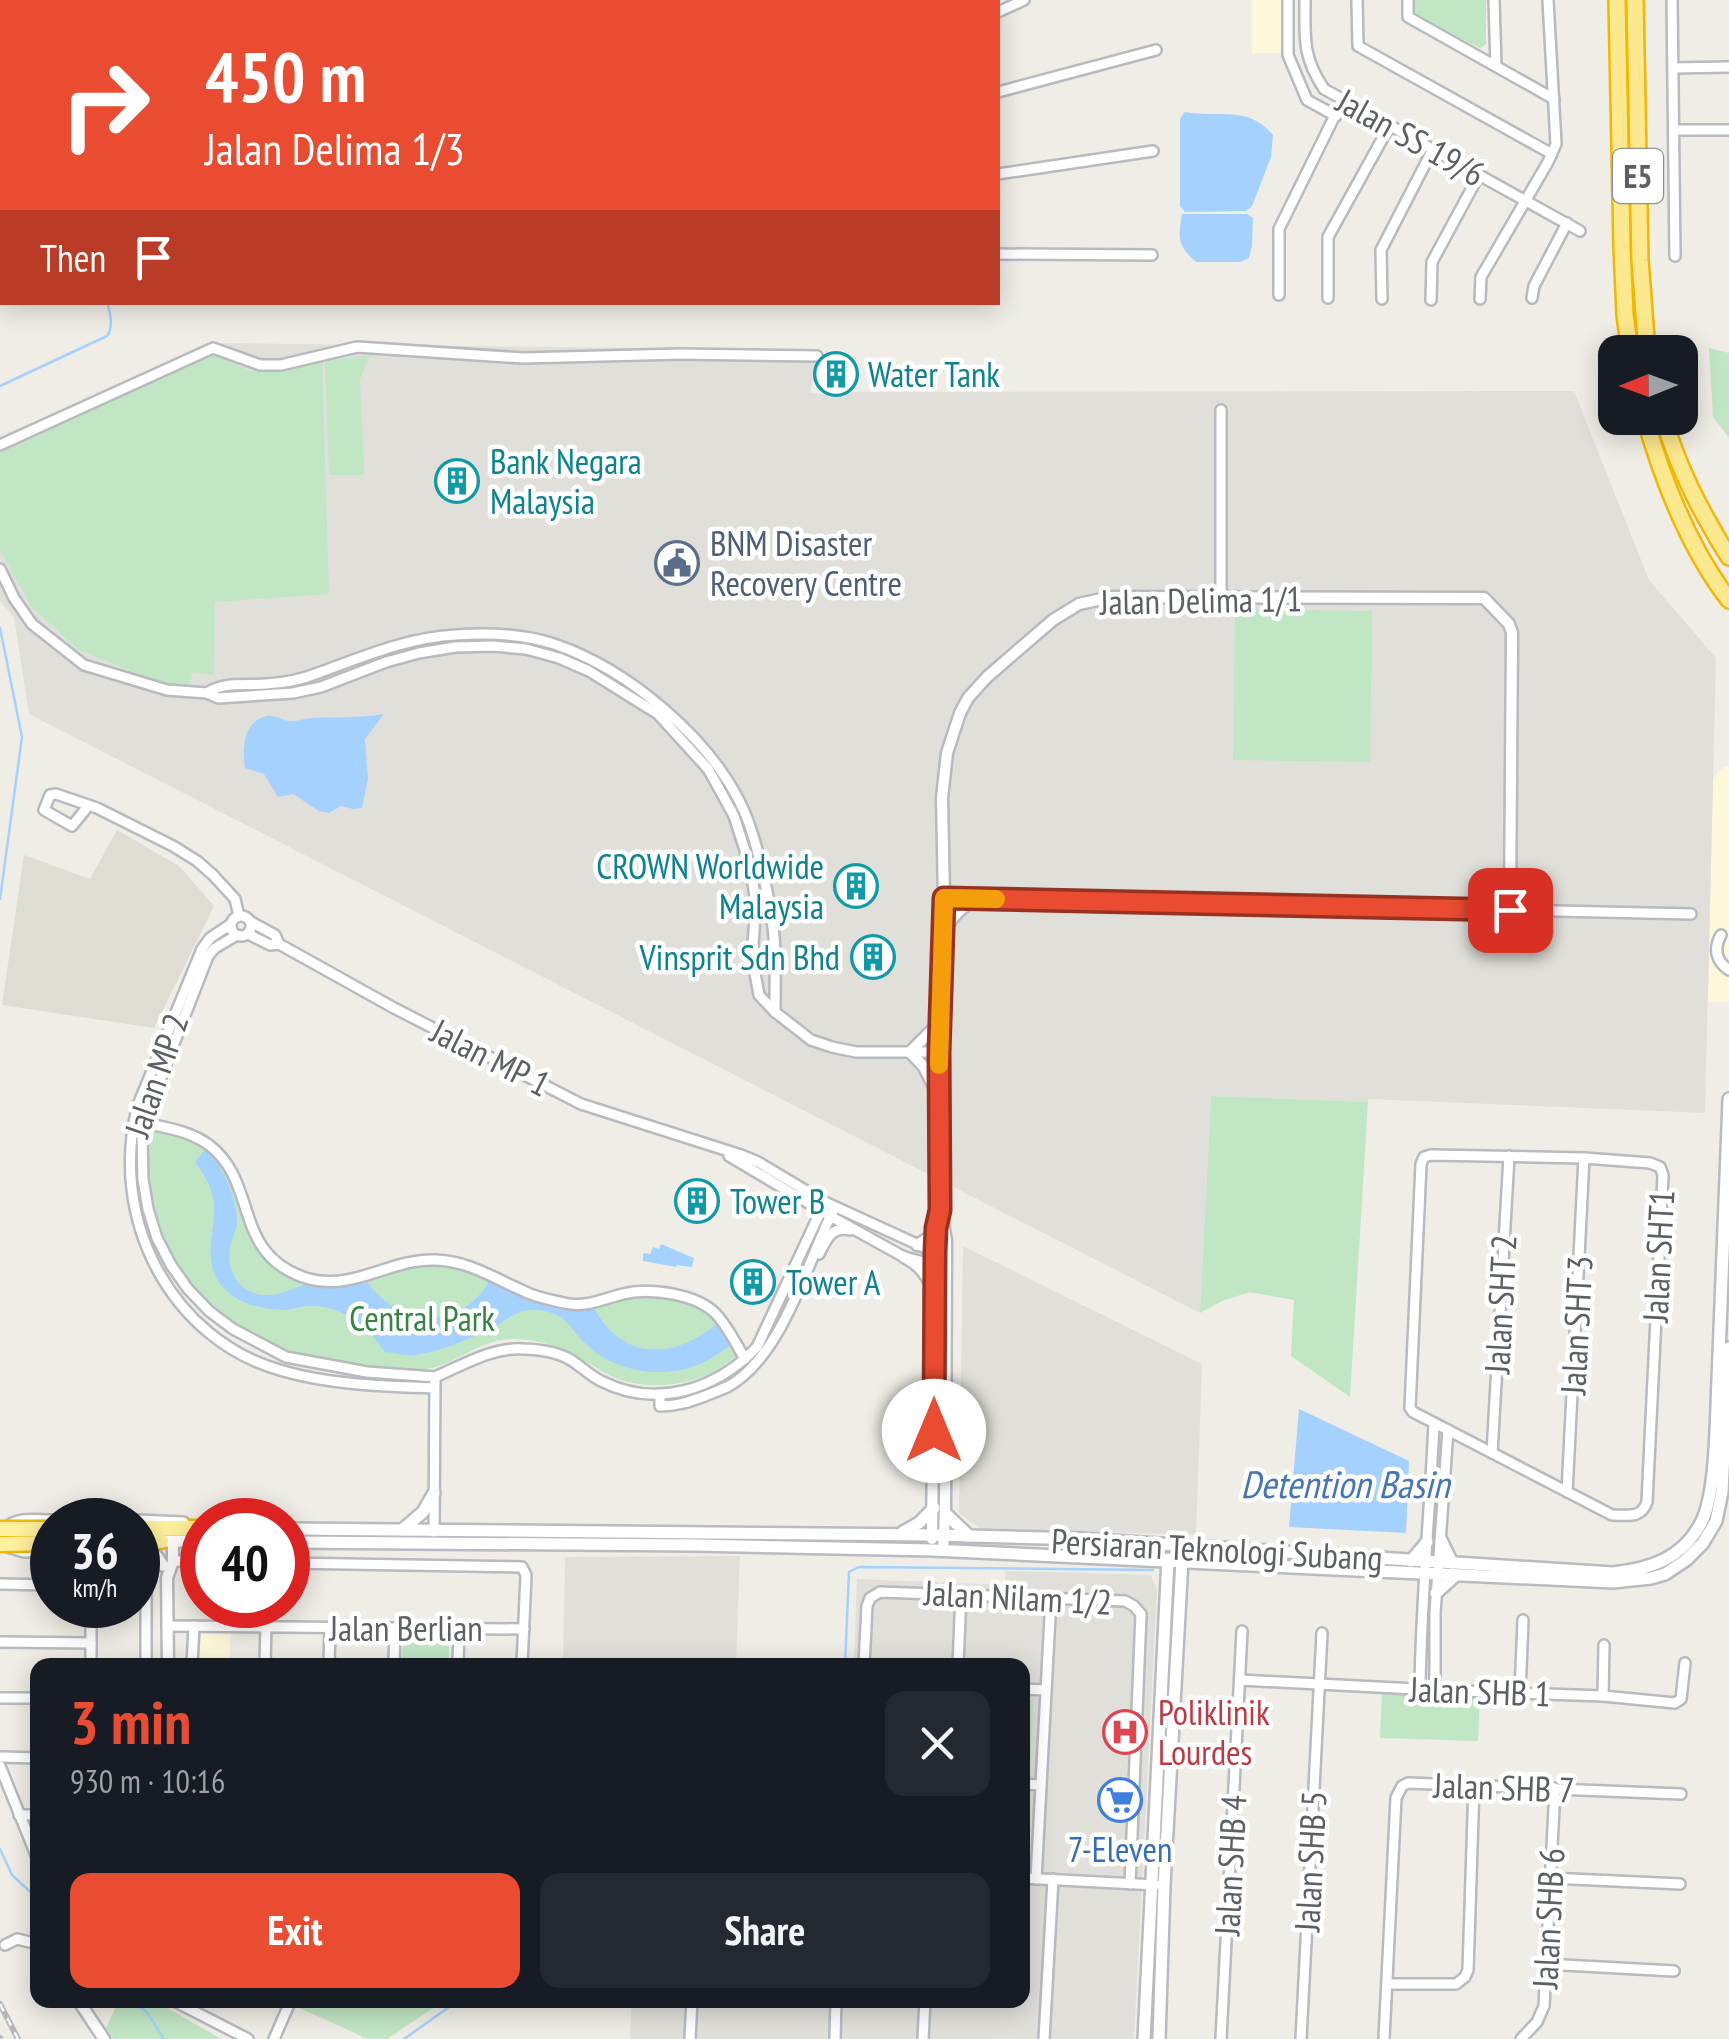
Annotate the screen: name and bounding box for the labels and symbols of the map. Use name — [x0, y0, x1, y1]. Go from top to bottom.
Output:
street label: Jalan SS 19/6 — [1328, 77, 1493, 196]
road number: E5 — [1613, 149, 1663, 203]
north arrow — [1598, 335, 1698, 435]
building icon: Water Tank — [813, 351, 859, 397]
place label: Water Tank — [868, 351, 1000, 397]
place label: Bank Negara Malaysia — [490, 438, 642, 524]
building icon: Bank Negara Malaysia — [434, 458, 480, 504]
place label: BNM Disaster Recovery Centre — [710, 520, 902, 606]
public building icon: BNM Disaster Recovery Centre — [654, 540, 700, 586]
street label: Jalan Delima 1/1 — [1099, 575, 1302, 625]
place label: CROWN Worldwide Malaysia — [596, 843, 824, 929]
building icon: CROWN Worldwide Malaysia — [833, 863, 879, 909]
pin — [1468, 868, 1553, 953]
place label: Vinsprit Sdn Bhd — [639, 934, 840, 980]
building icon: Vinsprit Sdn Bhd — [850, 934, 896, 980]
street label: Jalan MP 2 — [113, 1007, 199, 1144]
street label: Jalan MP 1 — [423, 1007, 558, 1106]
building icon: Tower B — [674, 1178, 720, 1224]
place label: Tower B — [730, 1178, 825, 1224]
street label: Jalan SHT1 — [1632, 1189, 1684, 1324]
street label: Jalan SHT 2 — [1473, 1233, 1527, 1376]
street label: Jalan SHT 3 — [1549, 1254, 1603, 1397]
building icon: Tower A — [730, 1259, 776, 1305]
place label: Tower A — [786, 1259, 881, 1305]
park label: Central Park — [349, 1295, 495, 1341]
position arrow — [882, 1379, 986, 1483]
water label: Detention Basin — [1241, 1459, 1452, 1508]
speed limit sign: 40 — [180, 1498, 310, 1628]
street label: Persiaran Teknologi Subang — [1050, 1517, 1384, 1581]
street label: Jalan Nilam 1/2 — [922, 1569, 1113, 1625]
street label: Jalan Berlian — [328, 1605, 483, 1651]
street label: Jalan SHB 1 — [1408, 1666, 1551, 1716]
place label: Poliklinik Lourdes — [1158, 1689, 1270, 1775]
hospital icon: Poliklinik Lourdes — [1102, 1709, 1148, 1755]
street label: Jalan SHB 7 — [1432, 1762, 1575, 1812]
supermarket icon: 7-Eleven — [1097, 1777, 1143, 1823]
street label: Jalan SHB 5 — [1283, 1790, 1337, 1933]
street label: Jalan SHB 4 — [1203, 1793, 1257, 1937]
place label: 7-Eleven — [1068, 1826, 1172, 1872]
street label: Jalan SHB 6 — [1521, 1847, 1575, 1990]

